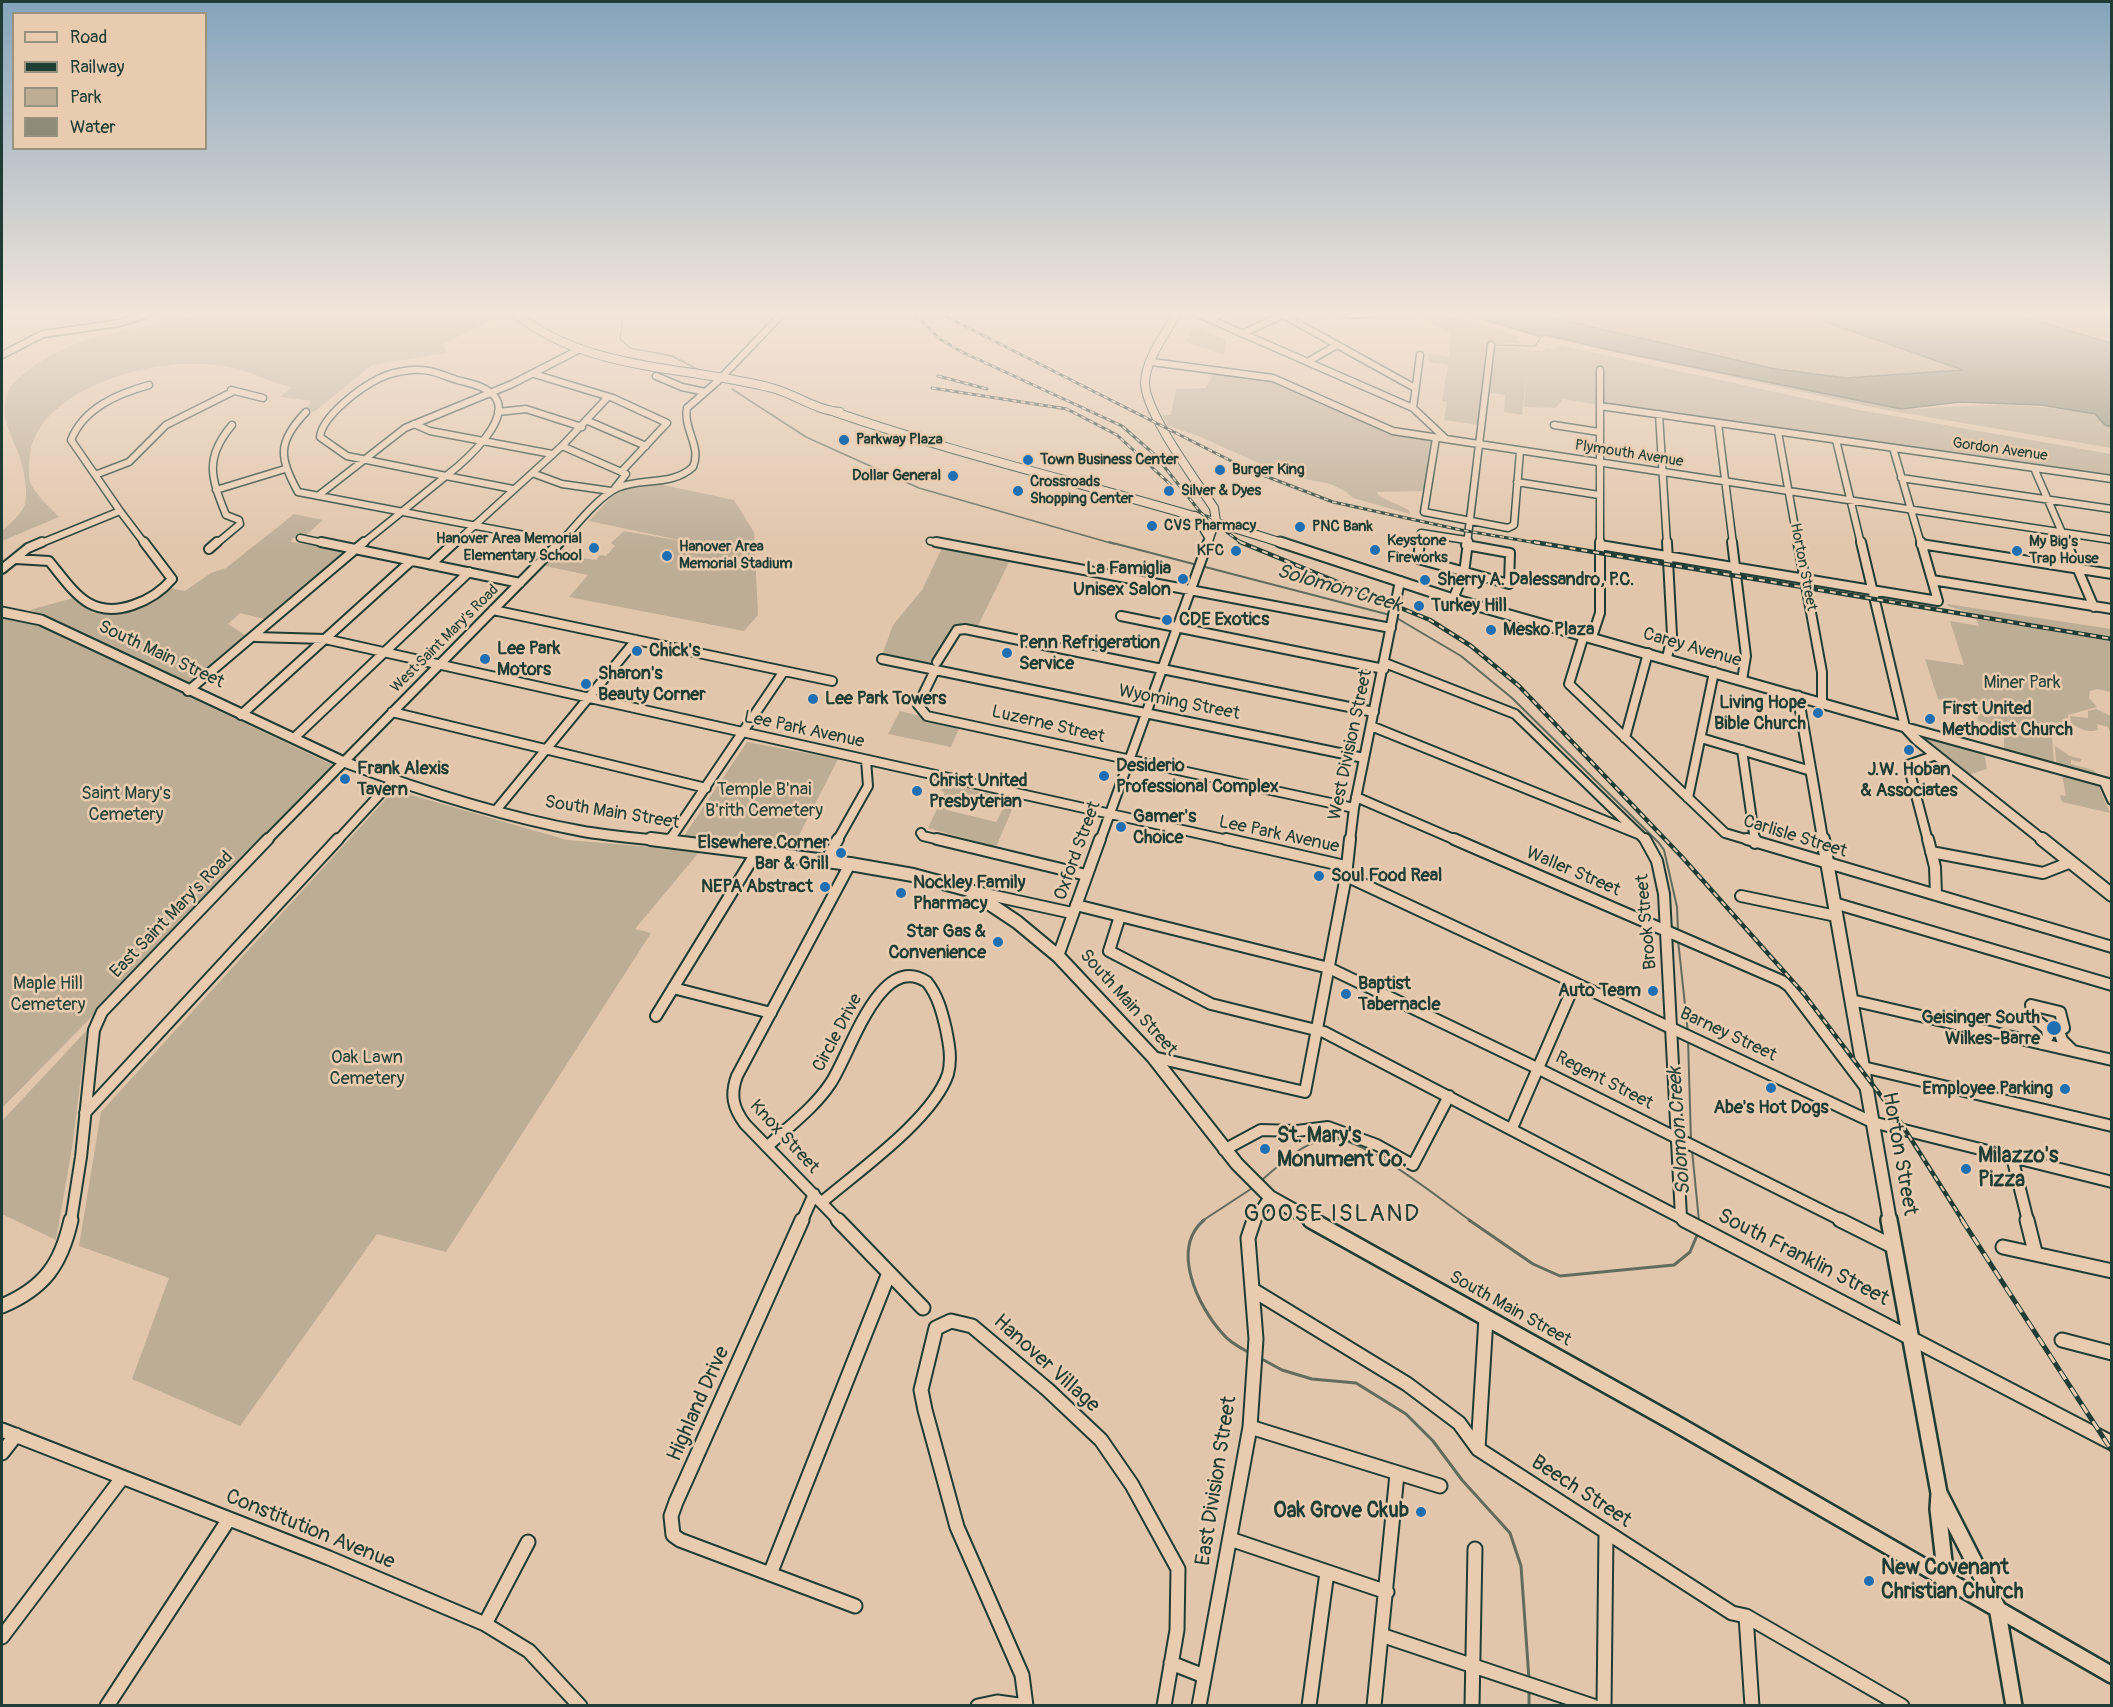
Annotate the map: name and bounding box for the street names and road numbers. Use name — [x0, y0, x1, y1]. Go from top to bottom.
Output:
street label: Gordon Avenue — [1951, 434, 2049, 466]
street label: Plymouth Avenue — [1573, 437, 1685, 471]
street label: Horton Street — [1786, 521, 1820, 613]
street label: West Saint Mary's Road — [387, 581, 503, 697]
street label: South Main Street — [95, 616, 227, 694]
street label: Carey Avenue — [1640, 624, 1744, 672]
street label: West Division Street — [1324, 668, 1378, 822]
street label: Wyoming Street — [1116, 681, 1242, 725]
street label: Luzerne Street — [989, 701, 1107, 749]
street label: Lee Park Avenue — [742, 707, 866, 753]
street label: South Main Street — [543, 792, 681, 834]
street label: Oxford Street — [1050, 798, 1106, 904]
street label: Carlisle Street — [1741, 811, 1849, 863]
street label: Lee Park Avenue — [1217, 812, 1341, 858]
street label: Waller Street — [1523, 842, 1623, 902]
street label: East Saint Mary's Road — [106, 847, 238, 983]
street label: Brook Street — [1632, 873, 1662, 971]
street label: South Main Street — [1074, 945, 1182, 1061]
street label: Circle Drive — [808, 990, 868, 1076]
street label: Barney Street — [1676, 1003, 1780, 1067]
street label: Regent Street — [1551, 1047, 1657, 1115]
street label: Horton Street — [1876, 1090, 1922, 1218]
street label: Knox Street — [745, 1096, 823, 1178]
street label: South Franklin Street — [1713, 1204, 1893, 1312]
street label: South Main Street — [1445, 1267, 1575, 1351]
street label: Hanover Village — [987, 1310, 1105, 1418]
street label: Highland Drive — [662, 1343, 736, 1465]
street label: East Division Street — [1191, 1394, 1243, 1568]
street label: Beech Street — [1526, 1450, 1636, 1534]
street label: Constitution Avenue — [222, 1485, 398, 1575]

